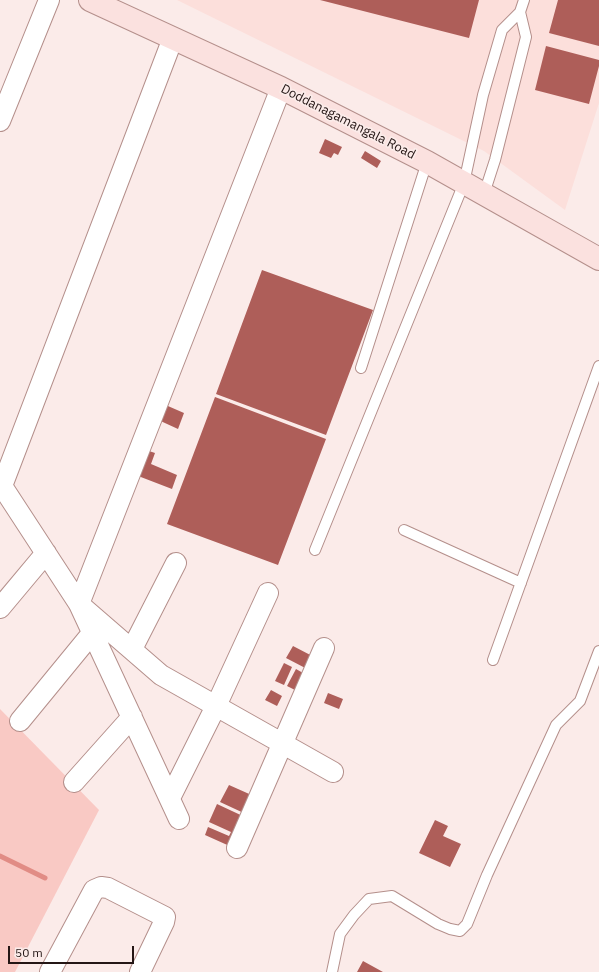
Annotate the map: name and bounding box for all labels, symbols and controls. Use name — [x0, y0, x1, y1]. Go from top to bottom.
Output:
street label: Doddanagamangala Road — [278, 81, 418, 163]
scale bar — [10, 938, 136, 964]
text: 50 m — [15, 945, 43, 960]

